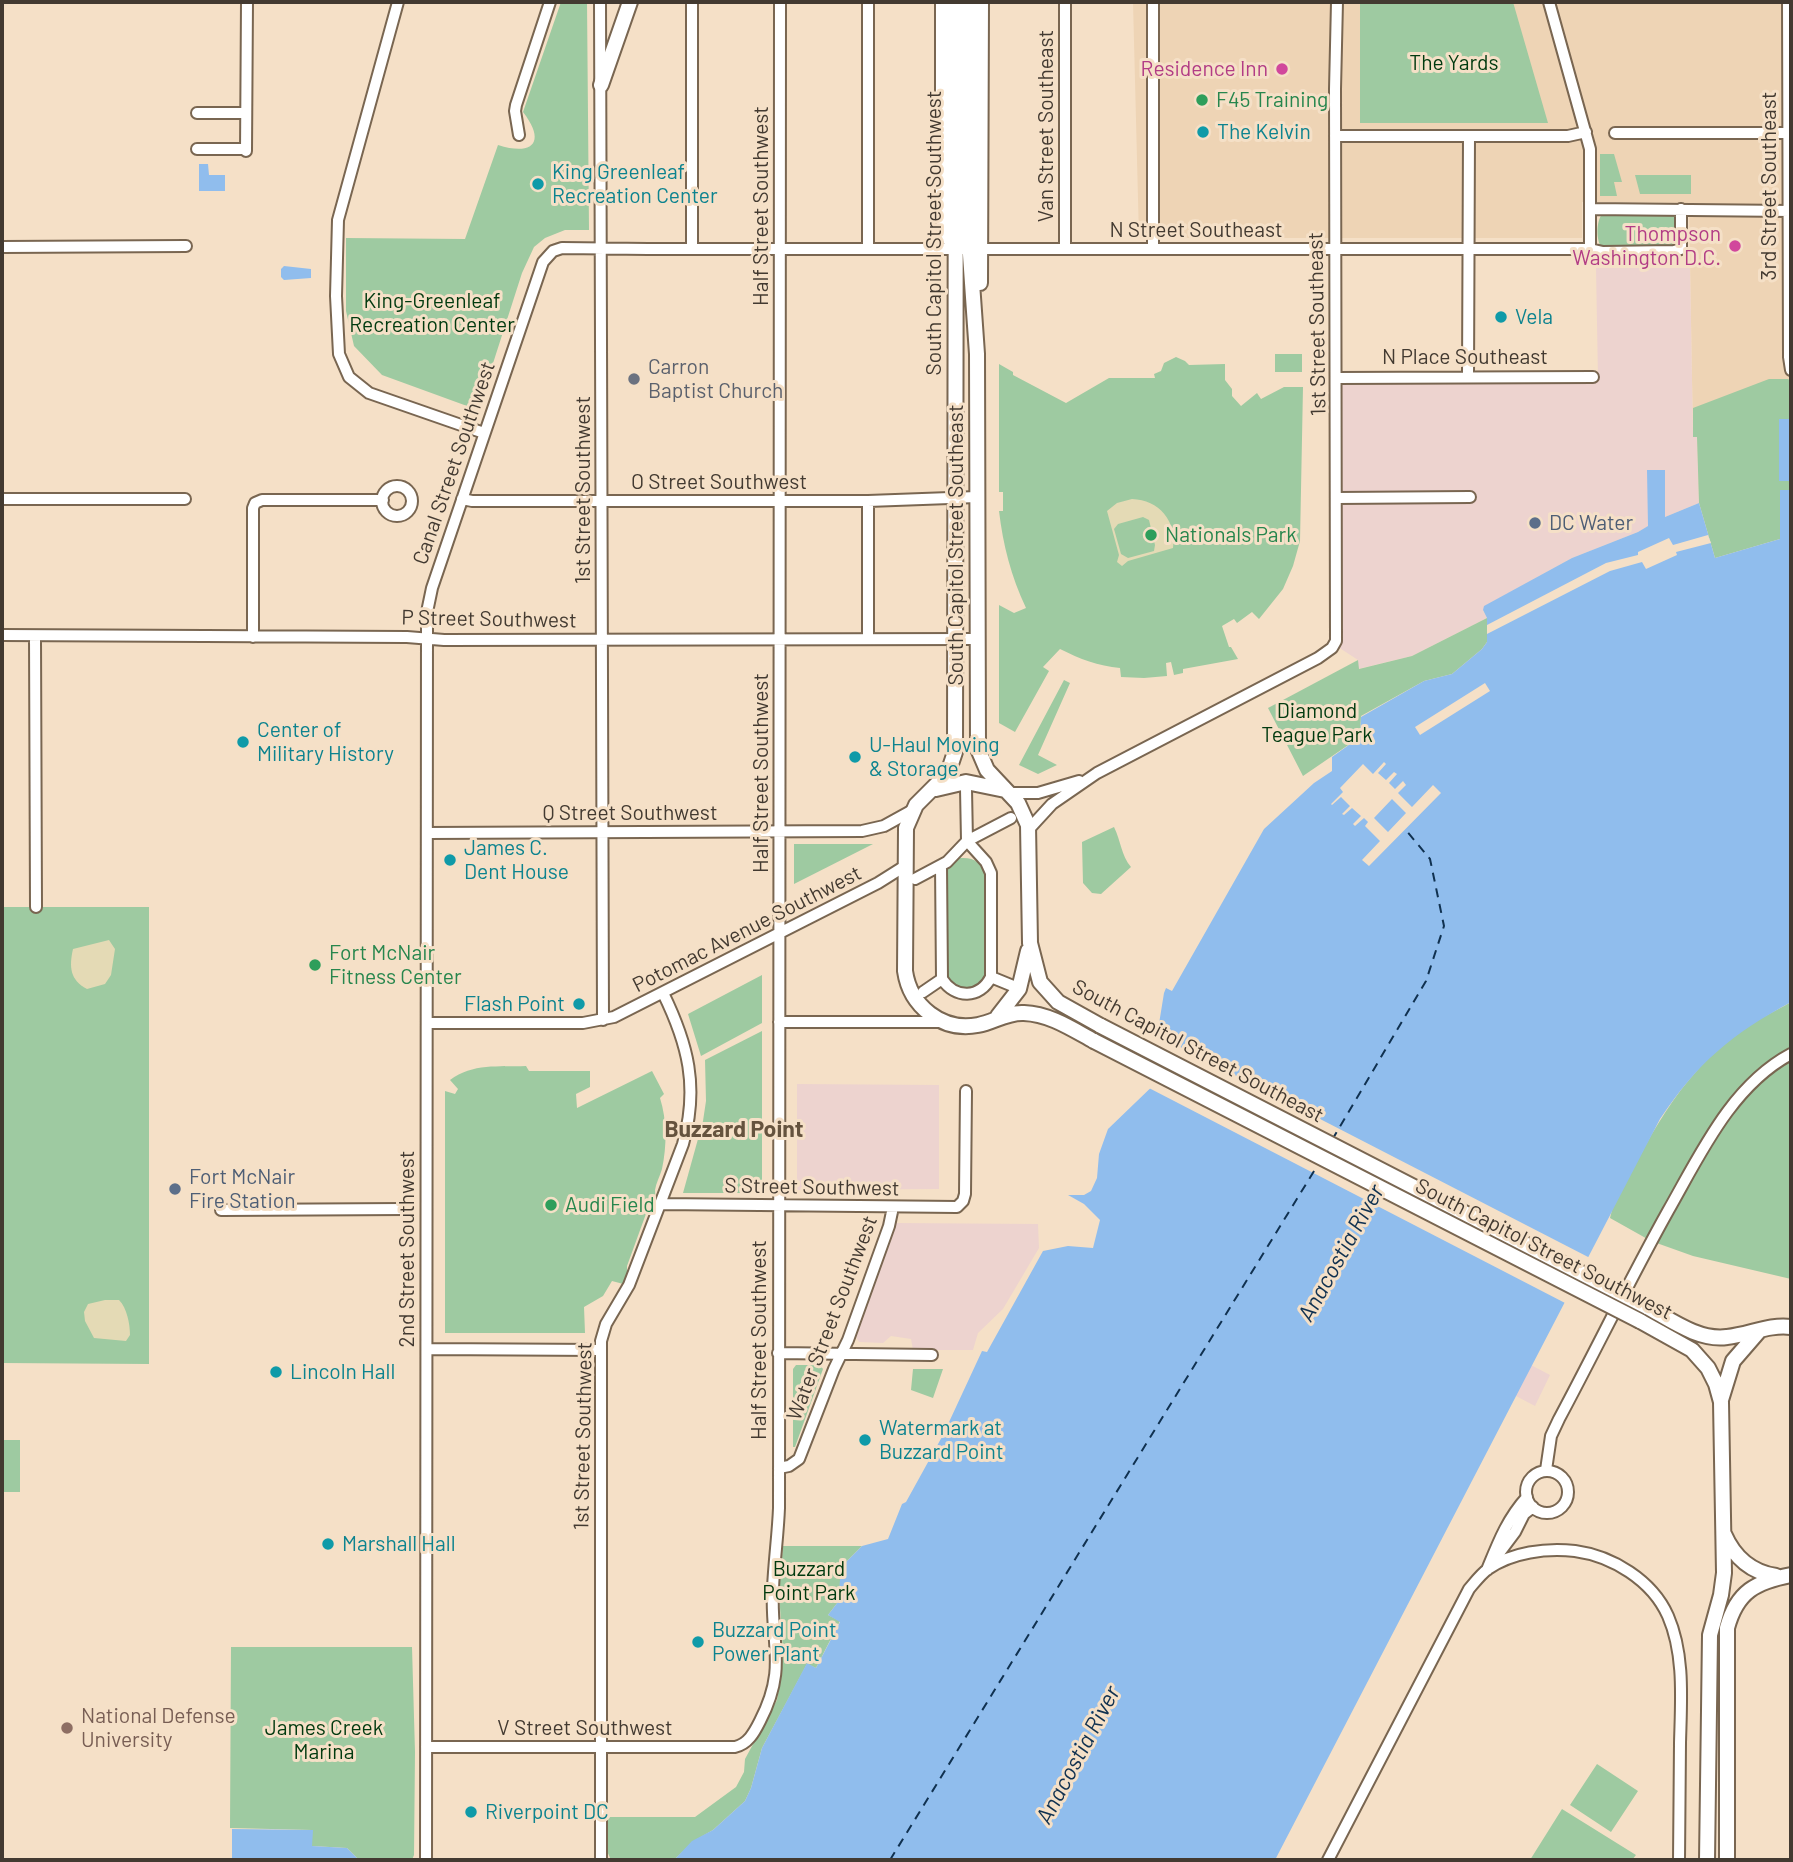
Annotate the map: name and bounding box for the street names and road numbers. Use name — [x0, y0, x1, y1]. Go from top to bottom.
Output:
street label: Van Street Southeast — [1033, 30, 1059, 222]
street label: South Capitol Street Southwest — [921, 91, 947, 375]
street label: 3rd Street Southeast — [1756, 92, 1782, 280]
street label: Half Street Southwest — [748, 106, 774, 306]
street label: N Street Southeast — [1109, 217, 1283, 243]
street label: 1st Street Southeast — [1303, 232, 1331, 416]
street label: N Place Southeast — [1382, 344, 1548, 370]
street label: Canal Street Southwest — [407, 358, 501, 568]
street label: 1st Street Southwest — [570, 396, 596, 584]
street label: South Capitol Street Southeast — [943, 404, 969, 686]
street label: O Street Southwest — [631, 469, 807, 495]
street label: P Street Southwest — [401, 605, 577, 633]
street label: Half Street Southwest — [748, 673, 774, 873]
street label: Q Street Southwest — [542, 800, 718, 826]
street label: Potomac Avenue Southwest — [628, 860, 866, 998]
street label: South Capitol Street Southeast — [1068, 974, 1328, 1128]
street label: 2nd Street Southwest — [394, 1151, 420, 1347]
street label: S Street Southwest — [724, 1173, 900, 1201]
street label: South Capitol Street Southwest — [1411, 1173, 1677, 1325]
street label: Water Street Southwest — [781, 1212, 883, 1424]
street label: Half Street Southwest — [746, 1240, 772, 1440]
street label: 1st Street Southwest — [569, 1342, 597, 1530]
street label: V Street Southwest — [497, 1715, 673, 1741]

